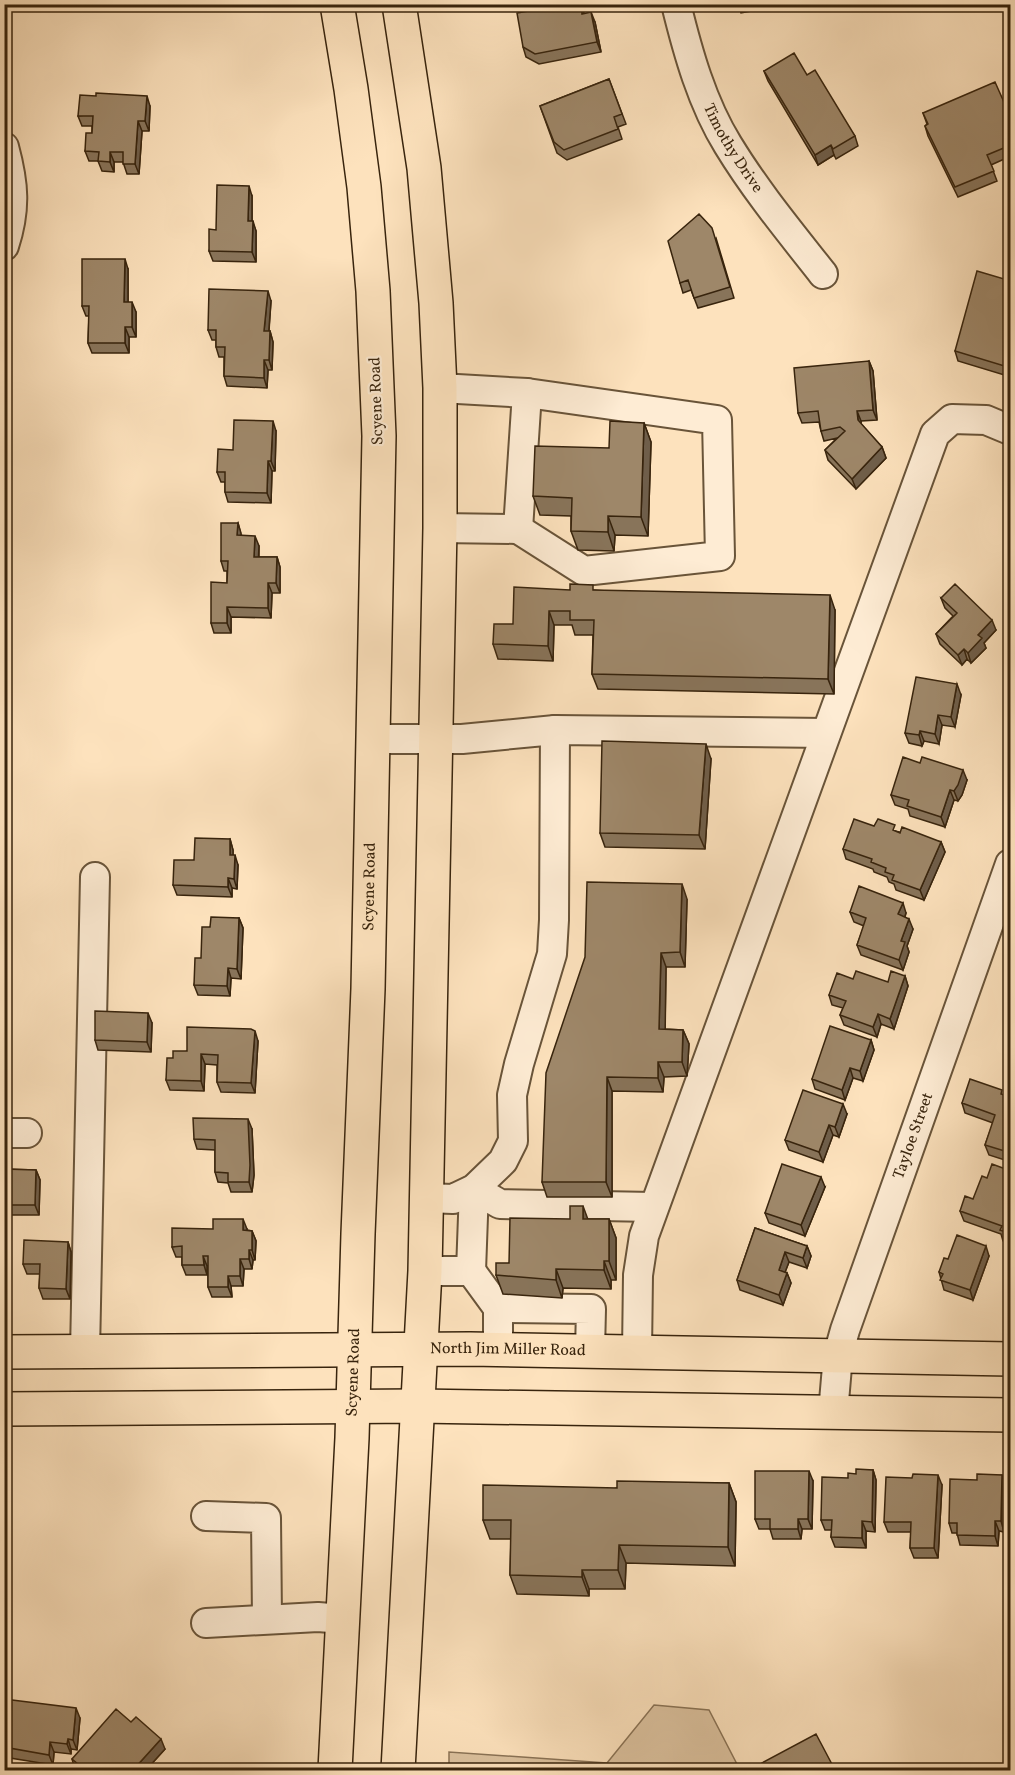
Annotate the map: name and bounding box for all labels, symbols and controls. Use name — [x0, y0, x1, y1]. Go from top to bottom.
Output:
street label: Timothy Drive — [697, 100, 768, 198]
street label: Scyene Road — [364, 356, 390, 446]
street label: Scyene Road — [358, 842, 382, 931]
street label: Tayloe Street — [888, 1089, 939, 1182]
street label: Scyene Road — [342, 1328, 366, 1417]
street label: North Jim Miller Road — [430, 1338, 586, 1362]

